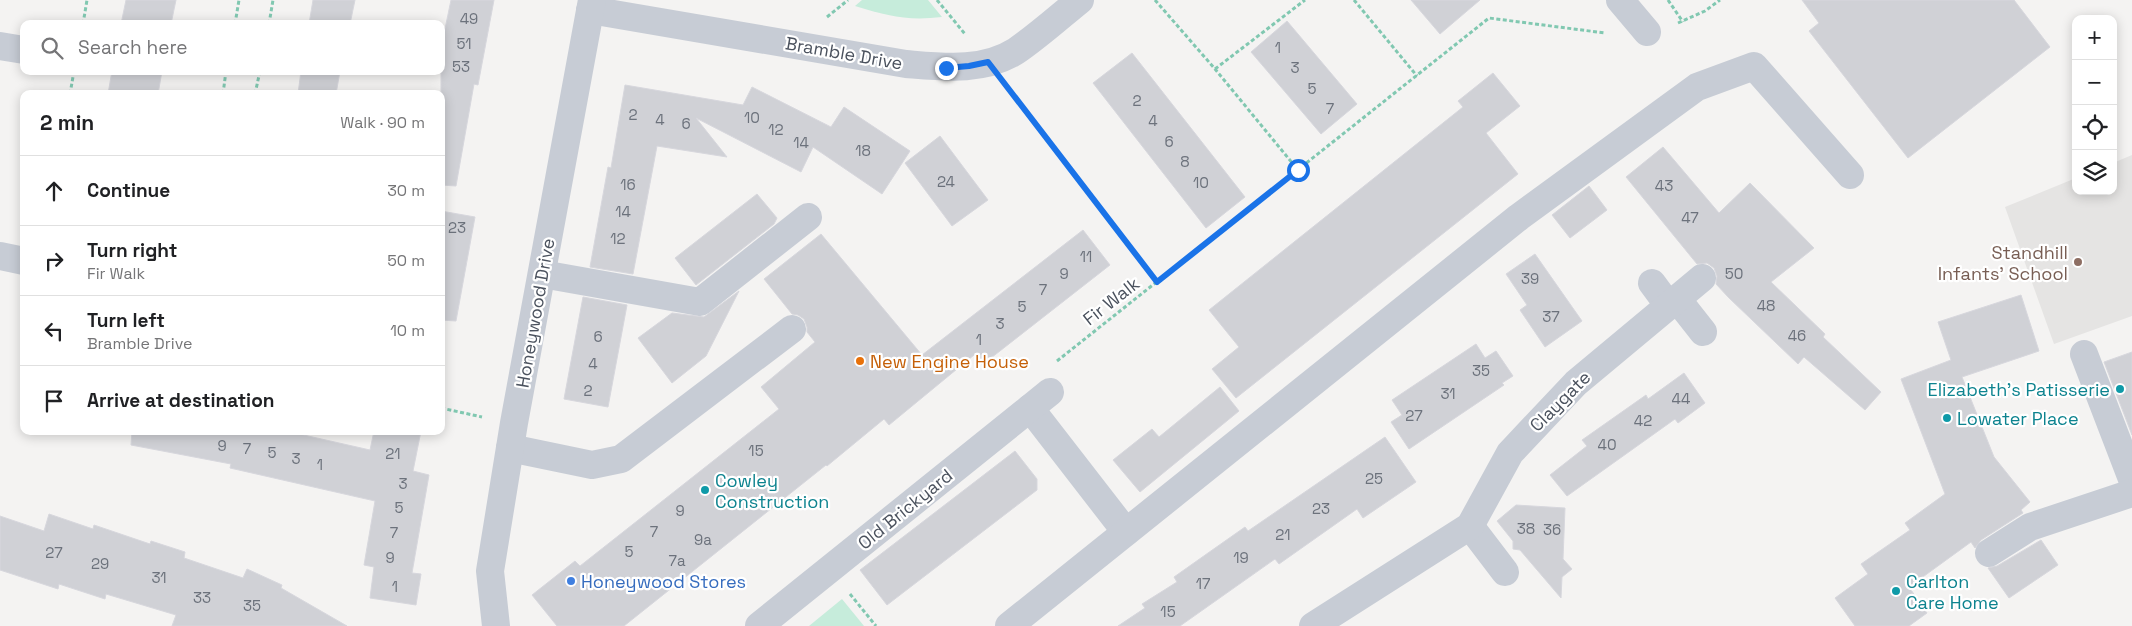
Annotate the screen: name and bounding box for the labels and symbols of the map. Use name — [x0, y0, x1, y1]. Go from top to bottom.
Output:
house number: 49 — [460, 9, 478, 28]
street label: Bramble Drive — [784, 31, 904, 75]
house number: 51 — [456, 34, 472, 53]
house number: 1 — [1275, 38, 1281, 57]
house number: 53 — [452, 57, 470, 76]
route end — [935, 57, 958, 80]
house number: 3 — [1290, 58, 1300, 77]
house number: 5 — [1308, 79, 1317, 98]
house number: 2 — [1132, 91, 1142, 110]
house number: 7 — [1326, 99, 1334, 118]
house number: 2 — [628, 105, 638, 124]
house number: 10 — [744, 108, 760, 127]
house number: 4 — [655, 110, 665, 129]
house number: 4 — [1148, 111, 1158, 130]
house number: 6 — [681, 114, 691, 133]
house number: 12 — [768, 120, 784, 139]
house number: 6 — [1164, 132, 1174, 151]
house number: 14 — [793, 133, 809, 152]
house number: 18 — [855, 141, 871, 160]
house number: 8 — [1180, 152, 1190, 171]
route start — [1287, 159, 1310, 182]
house number: 24 — [937, 172, 955, 191]
house number: 10 — [1193, 173, 1209, 192]
house number: 16 — [620, 175, 636, 194]
house number: 43 — [1655, 176, 1673, 195]
house number: 14 — [615, 202, 631, 221]
house number: 47 — [1681, 208, 1699, 227]
house number: 23 — [448, 218, 466, 237]
house number: 12 — [610, 229, 626, 248]
street label: Honeywood Drive — [511, 236, 559, 390]
place label: Standhill Infants' School — [1938, 241, 2068, 285]
house number: 11 — [1080, 247, 1092, 266]
marker: Standhill Infants' School — [2072, 256, 2084, 268]
house number: 9 — [1059, 264, 1069, 283]
house number: 50 — [1725, 264, 1743, 283]
house number: 39 — [1521, 269, 1539, 288]
street label: Fir Walk — [1078, 272, 1144, 330]
house number: 7 — [1039, 280, 1047, 299]
house number: 48 — [1757, 296, 1775, 315]
house number: 5 — [1018, 297, 1027, 316]
house number: 37 — [1542, 307, 1560, 326]
house number: 3 — [995, 314, 1005, 333]
house number: 46 — [1788, 326, 1806, 345]
house number: 6 — [593, 327, 603, 346]
house number: 1 — [976, 330, 982, 349]
place label: New Engine House — [870, 350, 1029, 373]
house number: 4 — [588, 354, 598, 373]
marker: New Engine House — [854, 355, 866, 367]
house number: 35 — [1472, 361, 1490, 380]
street label: Claygate — [1525, 366, 1595, 436]
place label: Elizabeth's Patisserie — [1928, 378, 2110, 401]
house number: 2 — [583, 381, 593, 400]
marker: Elizabeth's Patisserie — [2114, 383, 2126, 395]
house number: 31 — [1440, 384, 1456, 403]
house number: 44 — [1672, 389, 1690, 408]
house number: 27 — [1405, 406, 1423, 425]
place label: Lowater Place — [1957, 407, 2079, 430]
house number: 42 — [1634, 411, 1652, 430]
marker: Lowater Place — [1941, 412, 1953, 424]
house number: 40 — [1598, 435, 1617, 454]
house number: 9 — [217, 436, 227, 455]
house number: 7 — [243, 439, 251, 458]
house number: 15 — [748, 441, 764, 460]
house number: 5 — [268, 443, 277, 462]
house number: 21 — [385, 444, 401, 463]
house number: 3 — [291, 449, 301, 468]
house number: 1 — [317, 455, 323, 474]
street label: Old Brickyard — [853, 464, 957, 554]
place label: Cowley Construction — [715, 469, 829, 513]
house number: 25 — [1365, 469, 1383, 488]
house number: 3 — [398, 474, 408, 493]
marker: Cowley Construction — [699, 484, 711, 496]
house number: 5 — [395, 498, 404, 517]
house number: 23 — [1312, 499, 1330, 518]
house number: 9 — [675, 501, 685, 520]
house number: 38 — [1517, 519, 1535, 538]
house number: 36 — [1543, 520, 1561, 539]
house number: 7 — [650, 522, 658, 541]
house number: 7 — [390, 523, 398, 542]
house number: 21 — [1275, 525, 1291, 544]
house number: 9a — [694, 530, 712, 549]
house number: 5 — [625, 542, 634, 561]
house number: 27 — [45, 543, 63, 562]
house number: 9 — [385, 548, 395, 567]
house number: 19 — [1233, 548, 1249, 567]
house number: 7a — [668, 551, 686, 570]
house number: 29 — [91, 554, 109, 573]
house number: 31 — [151, 568, 167, 587]
place label: Honeywood Stores — [581, 570, 746, 593]
place label: Carlton Care Home — [1906, 570, 1999, 614]
house number: 17 — [1196, 574, 1210, 593]
marker: Honeywood Stores — [565, 575, 577, 587]
house number: 1 — [392, 577, 398, 596]
marker: Carlton Care Home — [1890, 585, 1902, 597]
house number: 33 — [193, 588, 211, 607]
house number: 35 — [243, 596, 261, 615]
house number: 15 — [1160, 602, 1176, 621]

